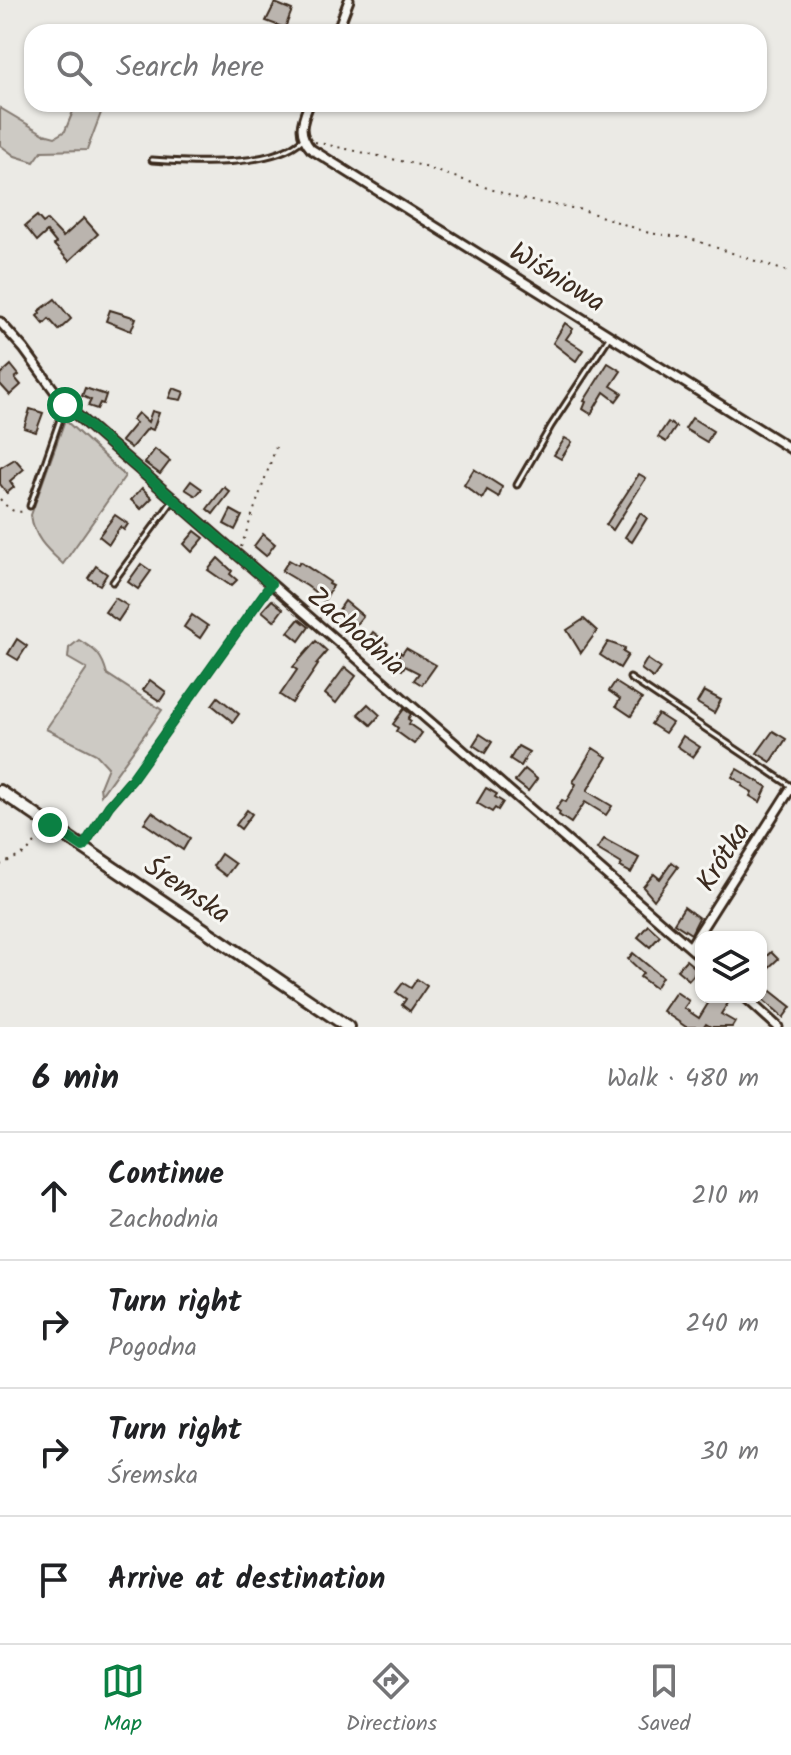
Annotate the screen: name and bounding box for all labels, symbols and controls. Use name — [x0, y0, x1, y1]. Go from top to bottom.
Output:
search box — [24, 24, 767, 112]
text: Search here — [116, 44, 264, 92]
icon: search — [52, 46, 96, 90]
street label: Wiśniowa — [499, 231, 614, 325]
route start — [47, 387, 83, 423]
street label: Zachodnia — [296, 576, 415, 688]
route end — [32, 807, 68, 843]
street label: Krótka — [685, 813, 763, 901]
street label: Śremska — [134, 845, 239, 937]
map controls — [695, 931, 767, 1003]
button: layers — [695, 931, 767, 1003]
text: 6 min — [32, 1052, 119, 1106]
text: Walk · 480 m — [607, 1058, 759, 1100]
text: Continue — [108, 1151, 224, 1199]
icon: ahead — [32, 1174, 76, 1218]
text: 210 m — [692, 1175, 759, 1217]
text: Zachodnia — [108, 1199, 219, 1241]
text: Turn right — [108, 1279, 241, 1327]
icon: right — [32, 1302, 76, 1346]
text: 240 m — [685, 1303, 759, 1345]
text: Pogodna — [108, 1327, 197, 1369]
text: Turn right — [108, 1407, 241, 1455]
icon: right — [32, 1430, 76, 1474]
text: 30 m — [700, 1431, 759, 1473]
text: Śremska — [108, 1455, 198, 1497]
text: Arrive at destination — [108, 1556, 385, 1604]
icon: arrive — [32, 1558, 76, 1602]
tab: Map — [101, 1659, 145, 1742]
tab: Directions — [346, 1659, 437, 1742]
tab: Saved — [638, 1659, 690, 1742]

